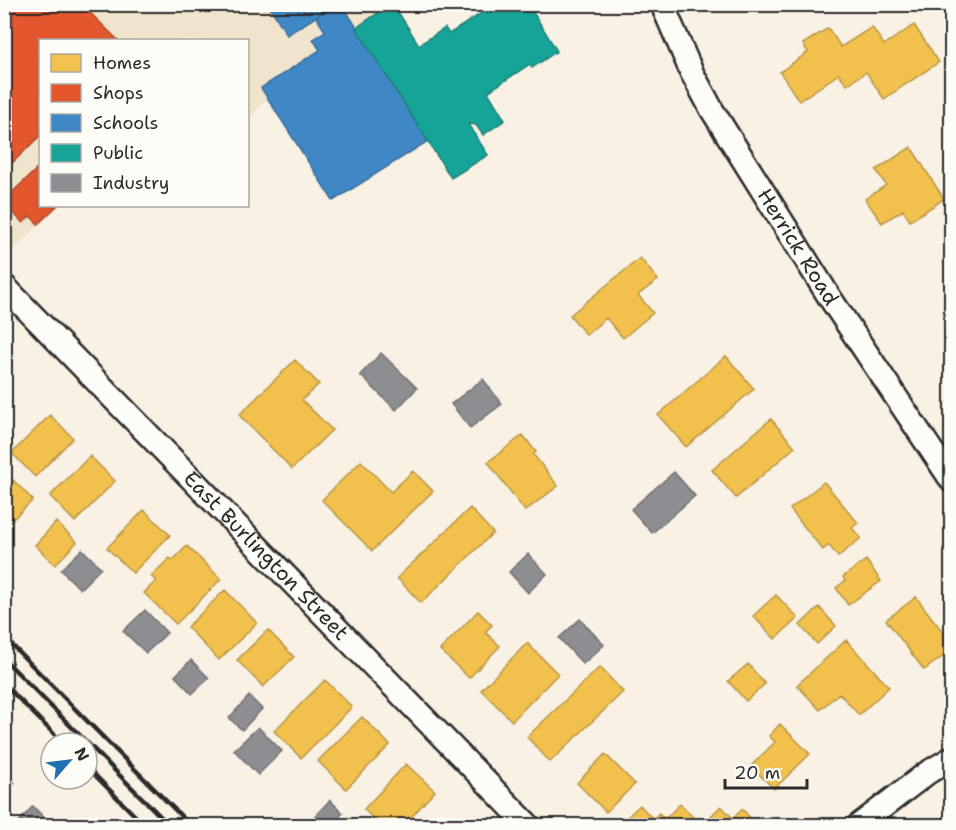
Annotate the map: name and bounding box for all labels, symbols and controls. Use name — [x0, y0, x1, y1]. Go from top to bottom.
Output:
legend — [39, 39, 249, 207]
text: Homes — [93, 51, 151, 75]
text: Shops — [93, 81, 144, 105]
text: Schools — [93, 111, 159, 135]
text: Public — [93, 141, 143, 165]
text: Industry — [93, 171, 169, 195]
street label: Herrick Road — [751, 183, 845, 311]
street label: East Burlington Street — [177, 465, 355, 646]
north arrow — [39, 731, 99, 791]
text: N — [70, 744, 94, 765]
scale bar — [725, 752, 808, 790]
text: 20 m — [734, 761, 780, 785]

